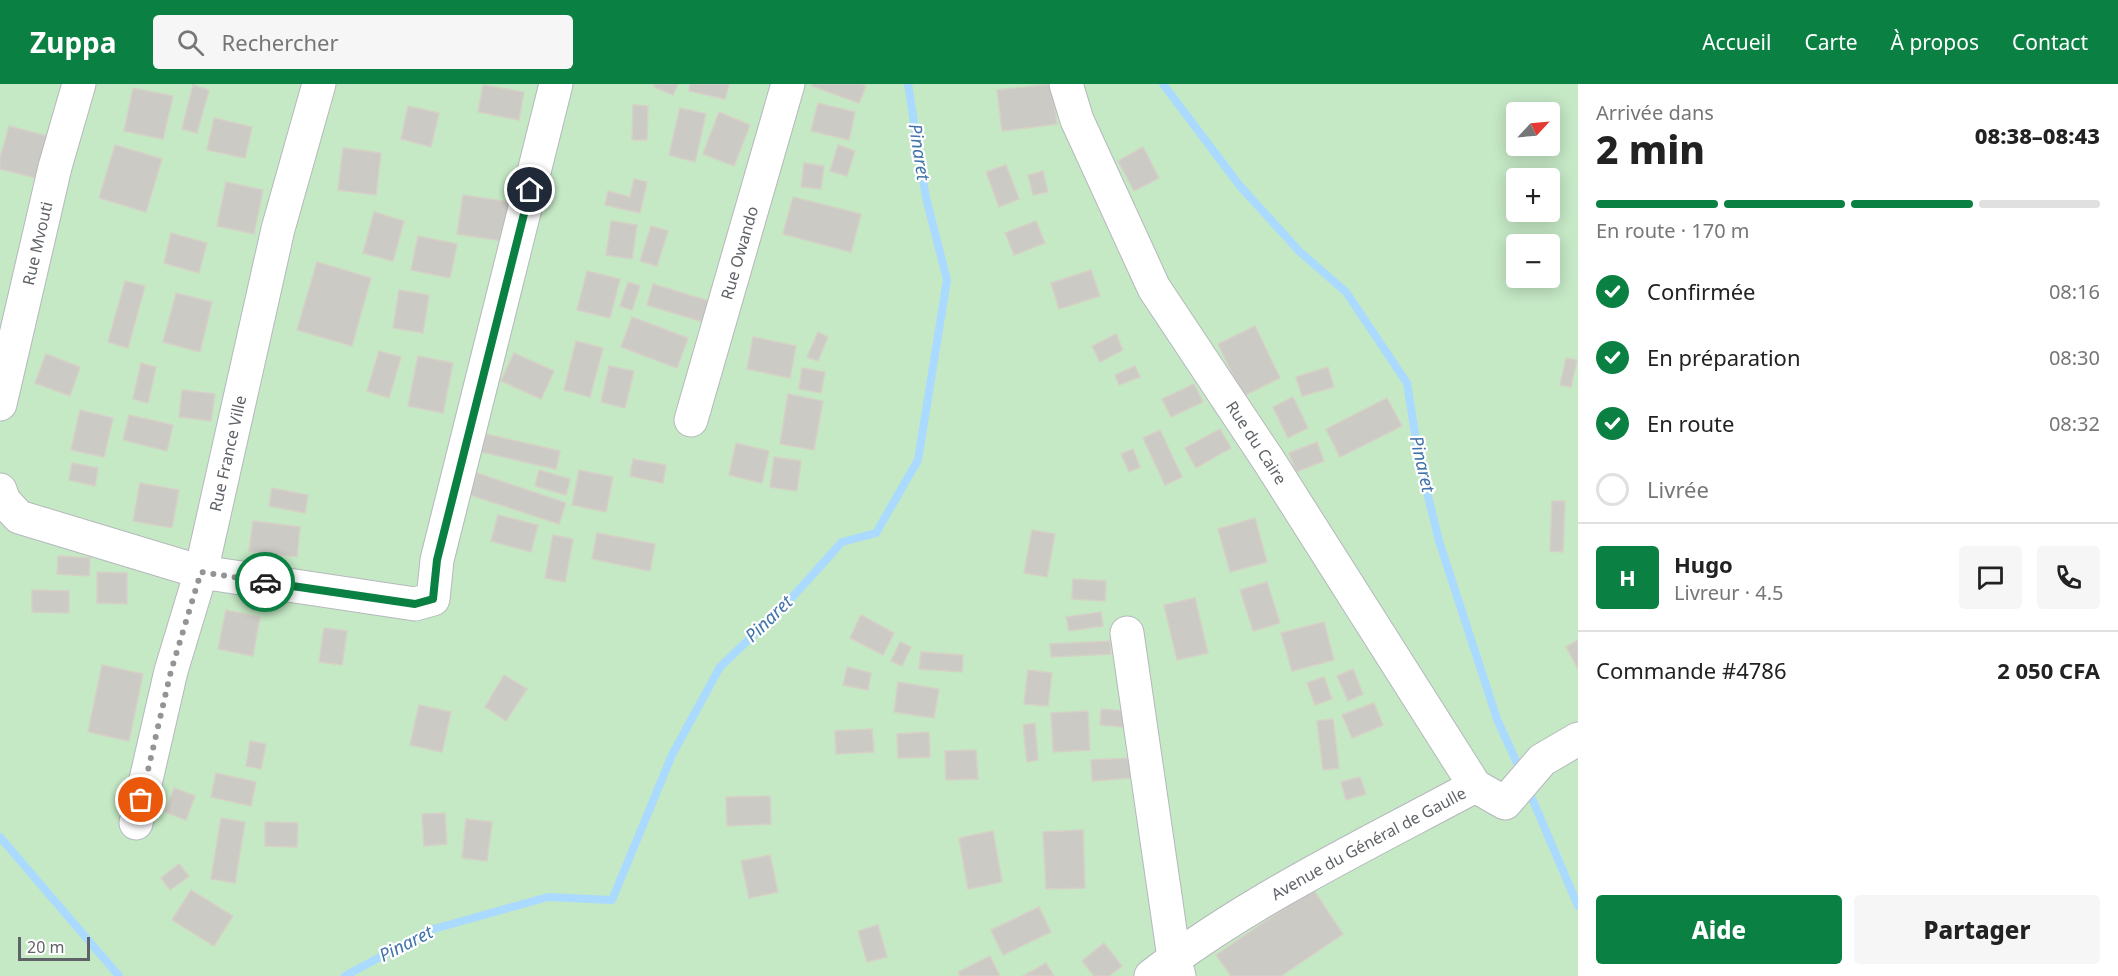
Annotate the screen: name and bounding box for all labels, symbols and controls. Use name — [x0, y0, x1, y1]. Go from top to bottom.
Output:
search box — [153, 15, 573, 69]
text: Zuppa — [30, 23, 117, 61]
icon: search — [174, 26, 207, 59]
text: Rechercher — [222, 27, 339, 57]
text: Accueil — [1702, 28, 1771, 56]
text: Carte — [1804, 28, 1858, 56]
text: À propos — [1891, 28, 1979, 56]
text: Contact — [2012, 28, 2088, 56]
text: Arrivée dans — [1596, 99, 1714, 126]
north arrow — [1506, 102, 1560, 156]
map controls — [1506, 102, 1560, 288]
text: 08:38–08:43 — [1975, 120, 2100, 150]
water label: Pinaret — [904, 122, 936, 183]
text: 2 min — [1596, 122, 1705, 175]
pin — [504, 164, 555, 215]
button: + — [1506, 168, 1560, 222]
icon: home — [513, 173, 546, 206]
street label: Rue Mvouti — [17, 199, 58, 287]
street label: Rue Owando — [715, 203, 763, 302]
text: En route · 170 m — [1596, 217, 1749, 244]
button: − — [1506, 234, 1560, 288]
icon: check — [1596, 275, 1629, 308]
text: Confirmée — [1647, 276, 1756, 306]
text: 08:16 — [2049, 278, 2100, 305]
icon: check — [1596, 341, 1629, 374]
text: En préparation — [1647, 342, 1801, 372]
text: 08:30 — [2049, 344, 2100, 371]
street label: Rue France Ville — [204, 393, 251, 514]
street label: Rue du Caire — [1221, 397, 1292, 488]
icon: check — [1596, 407, 1629, 440]
text: En route — [1647, 408, 1734, 438]
text: 08:32 — [2049, 410, 2100, 437]
water label: Pinaret — [1405, 433, 1441, 495]
text: Livrée — [1647, 474, 1709, 504]
button: chat — [1959, 546, 2022, 609]
button: phone — [2037, 546, 2100, 609]
text: Hugo — [1674, 549, 1733, 579]
courier — [235, 552, 295, 612]
text: H — [1619, 562, 1636, 592]
icon: car — [249, 566, 282, 599]
text: Livreur · 4.5 — [1674, 579, 1784, 606]
water label: Pinaret — [739, 589, 798, 647]
text: Commande #4786 — [1596, 655, 1787, 685]
text: 2 050 CFA — [1997, 655, 2100, 685]
pin — [115, 774, 166, 825]
street label: Avenue du Général de Gaulle — [1267, 782, 1470, 905]
icon: bag — [124, 783, 157, 816]
button: Aide — [1596, 895, 1842, 964]
button: Partager — [1854, 895, 2100, 964]
water label: Pinaret — [375, 919, 437, 967]
scale bar — [18, 934, 90, 962]
text: 20 m — [27, 936, 64, 958]

